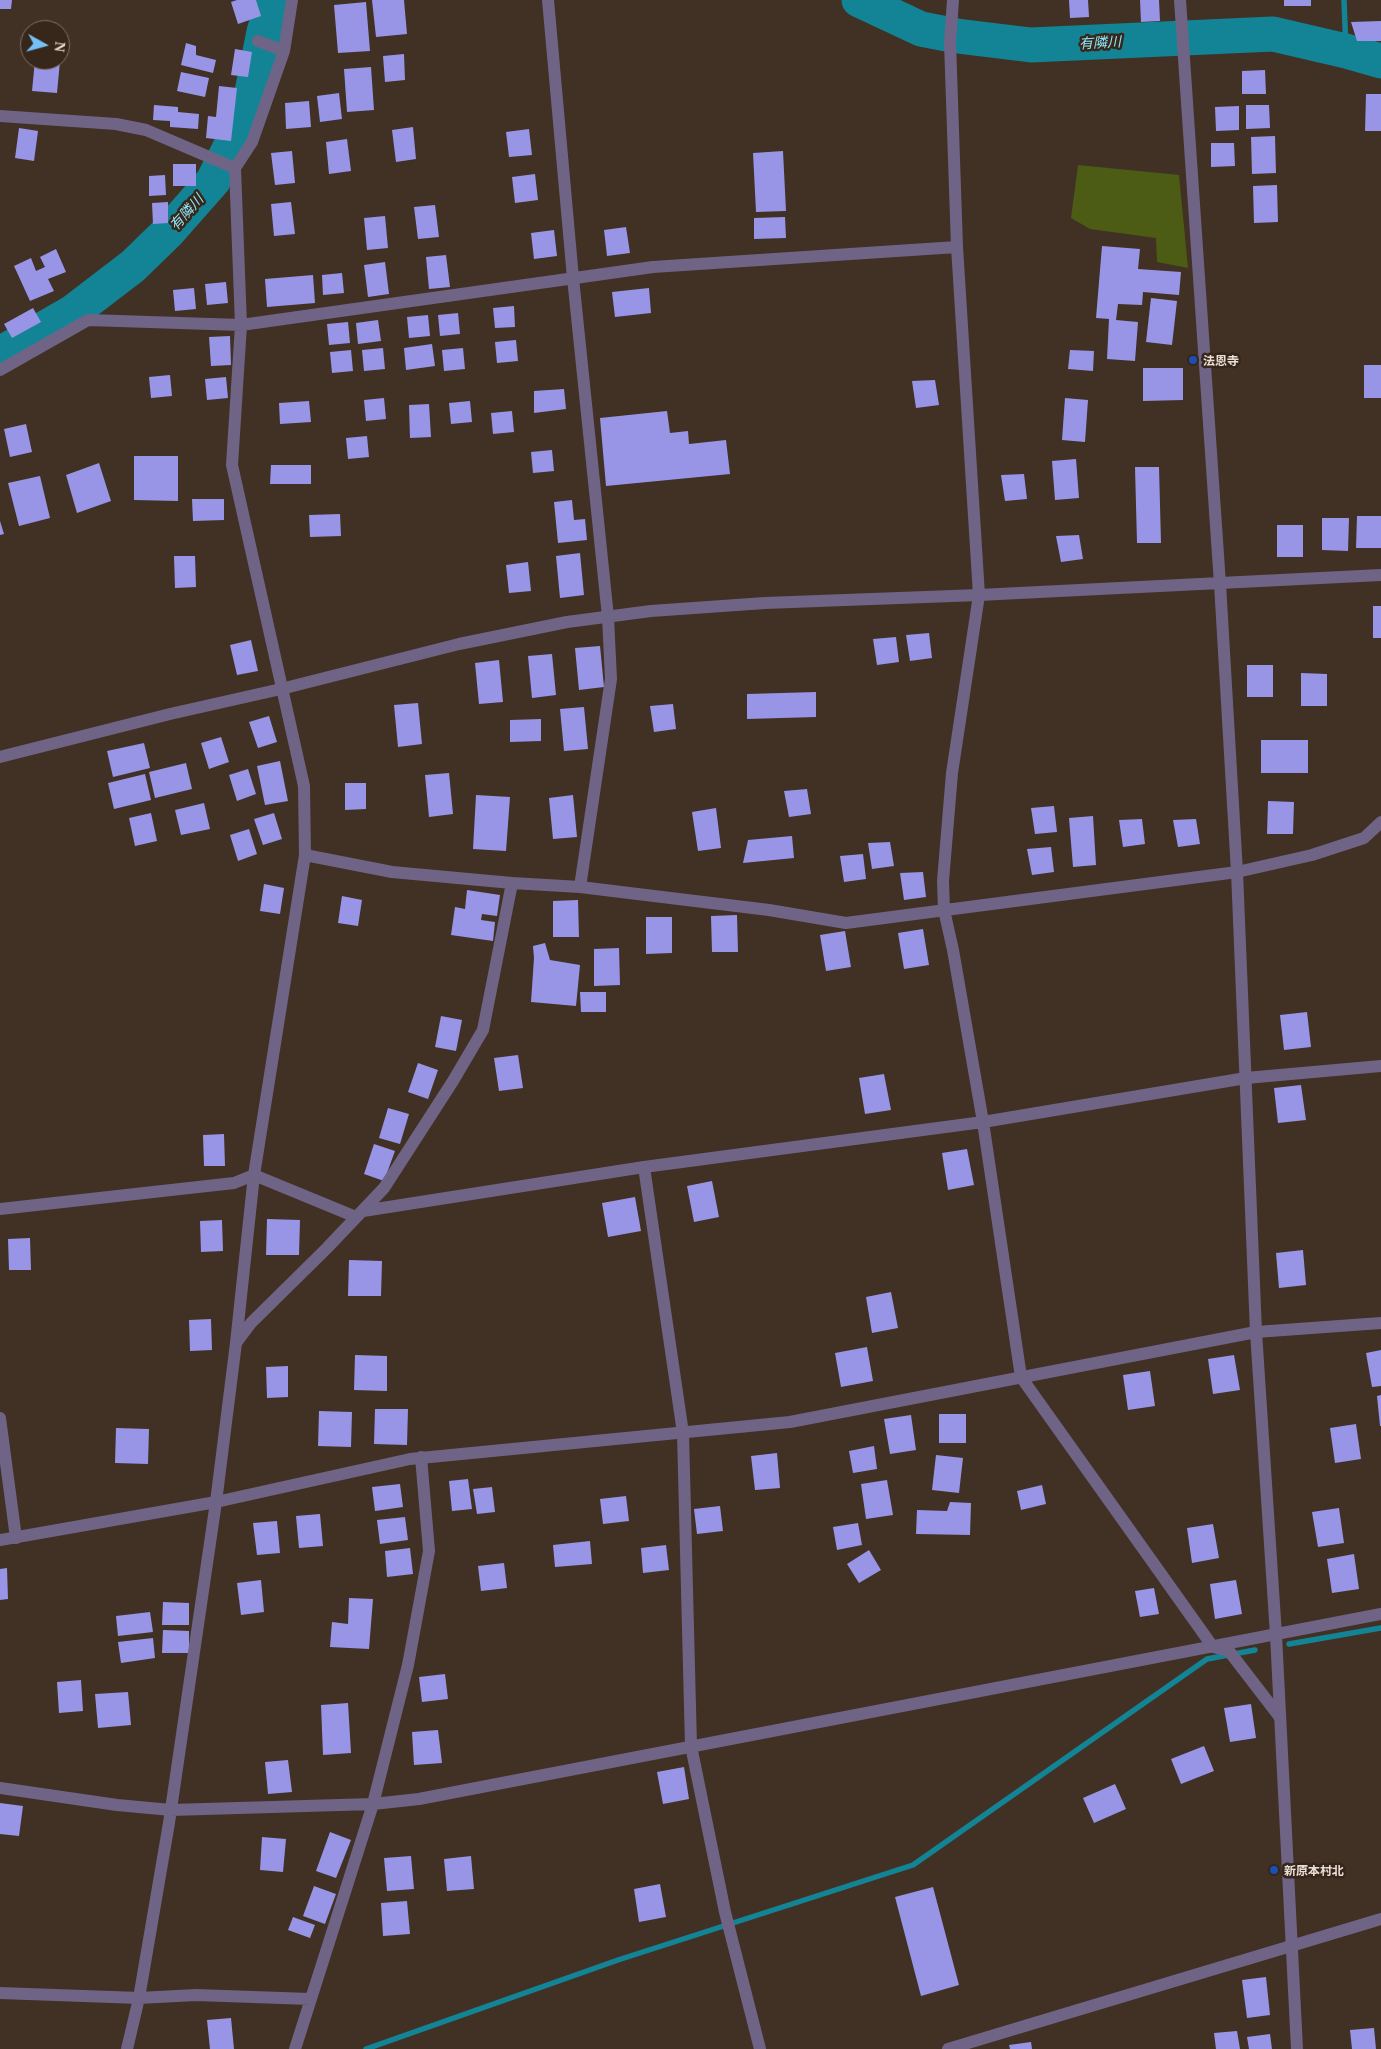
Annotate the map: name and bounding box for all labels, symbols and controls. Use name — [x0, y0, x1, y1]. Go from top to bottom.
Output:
north arrow — [20, 20, 70, 70]
water label: 有隣川 — [1079, 33, 1121, 51]
text: N — [51, 41, 67, 53]
water label: 有隣川 — [166, 191, 206, 233]
place label: 法恩寺 — [1203, 353, 1239, 367]
marker: 法恩寺 — [1187, 354, 1199, 366]
place label: 新原本村北 — [1284, 1863, 1344, 1877]
marker: 新原本村北 — [1268, 1864, 1280, 1876]

